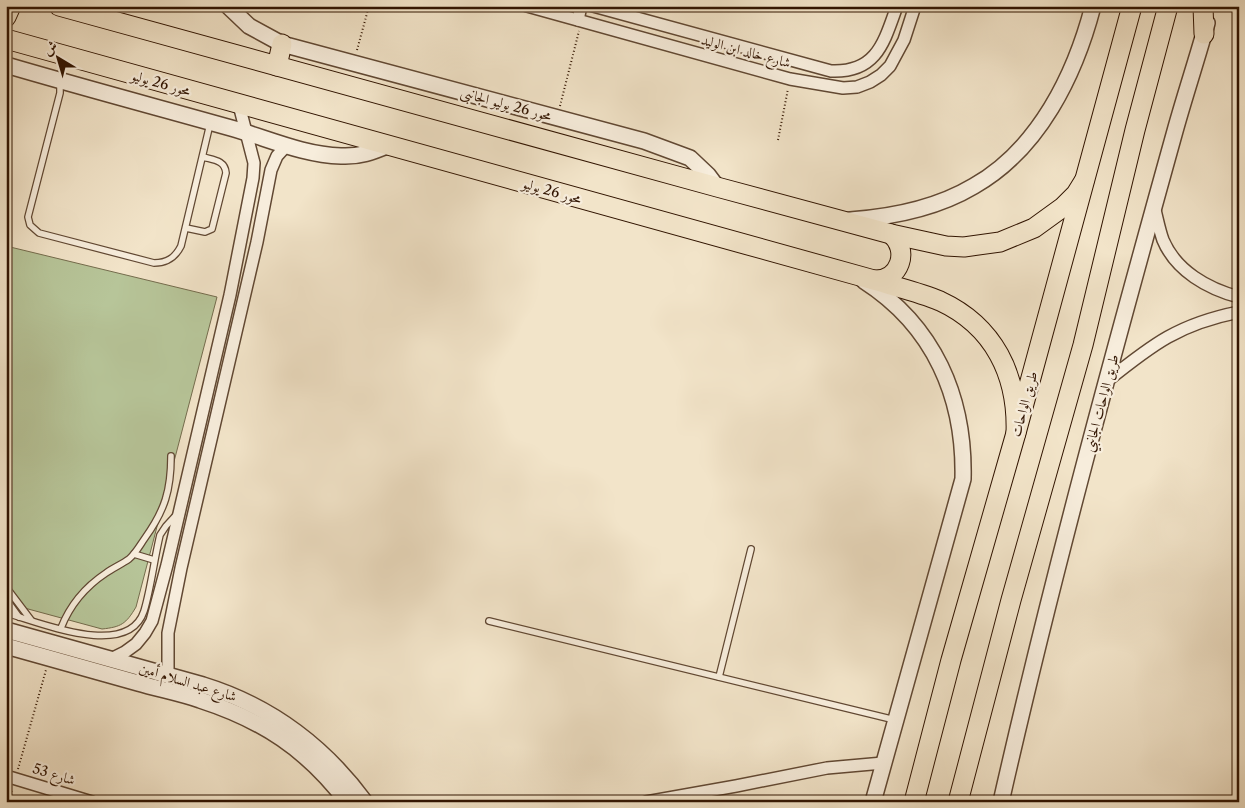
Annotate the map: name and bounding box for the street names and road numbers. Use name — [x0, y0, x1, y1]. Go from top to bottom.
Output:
street label: شارع خالد ابن الوليد — [698, 30, 793, 75]
street label: محور 26 يوليو — [127, 65, 193, 100]
street label: محور 26 يوليو الجانبى — [458, 83, 554, 127]
street label: محور 26 يوليو — [518, 173, 584, 208]
street label: طريق الواحات الجانبي — [1079, 352, 1127, 455]
street label: طريق الواحات — [1007, 369, 1041, 439]
street label: شارع عبد السلام أمين — [136, 658, 239, 709]
street label: شارع 53 — [30, 759, 77, 792]

